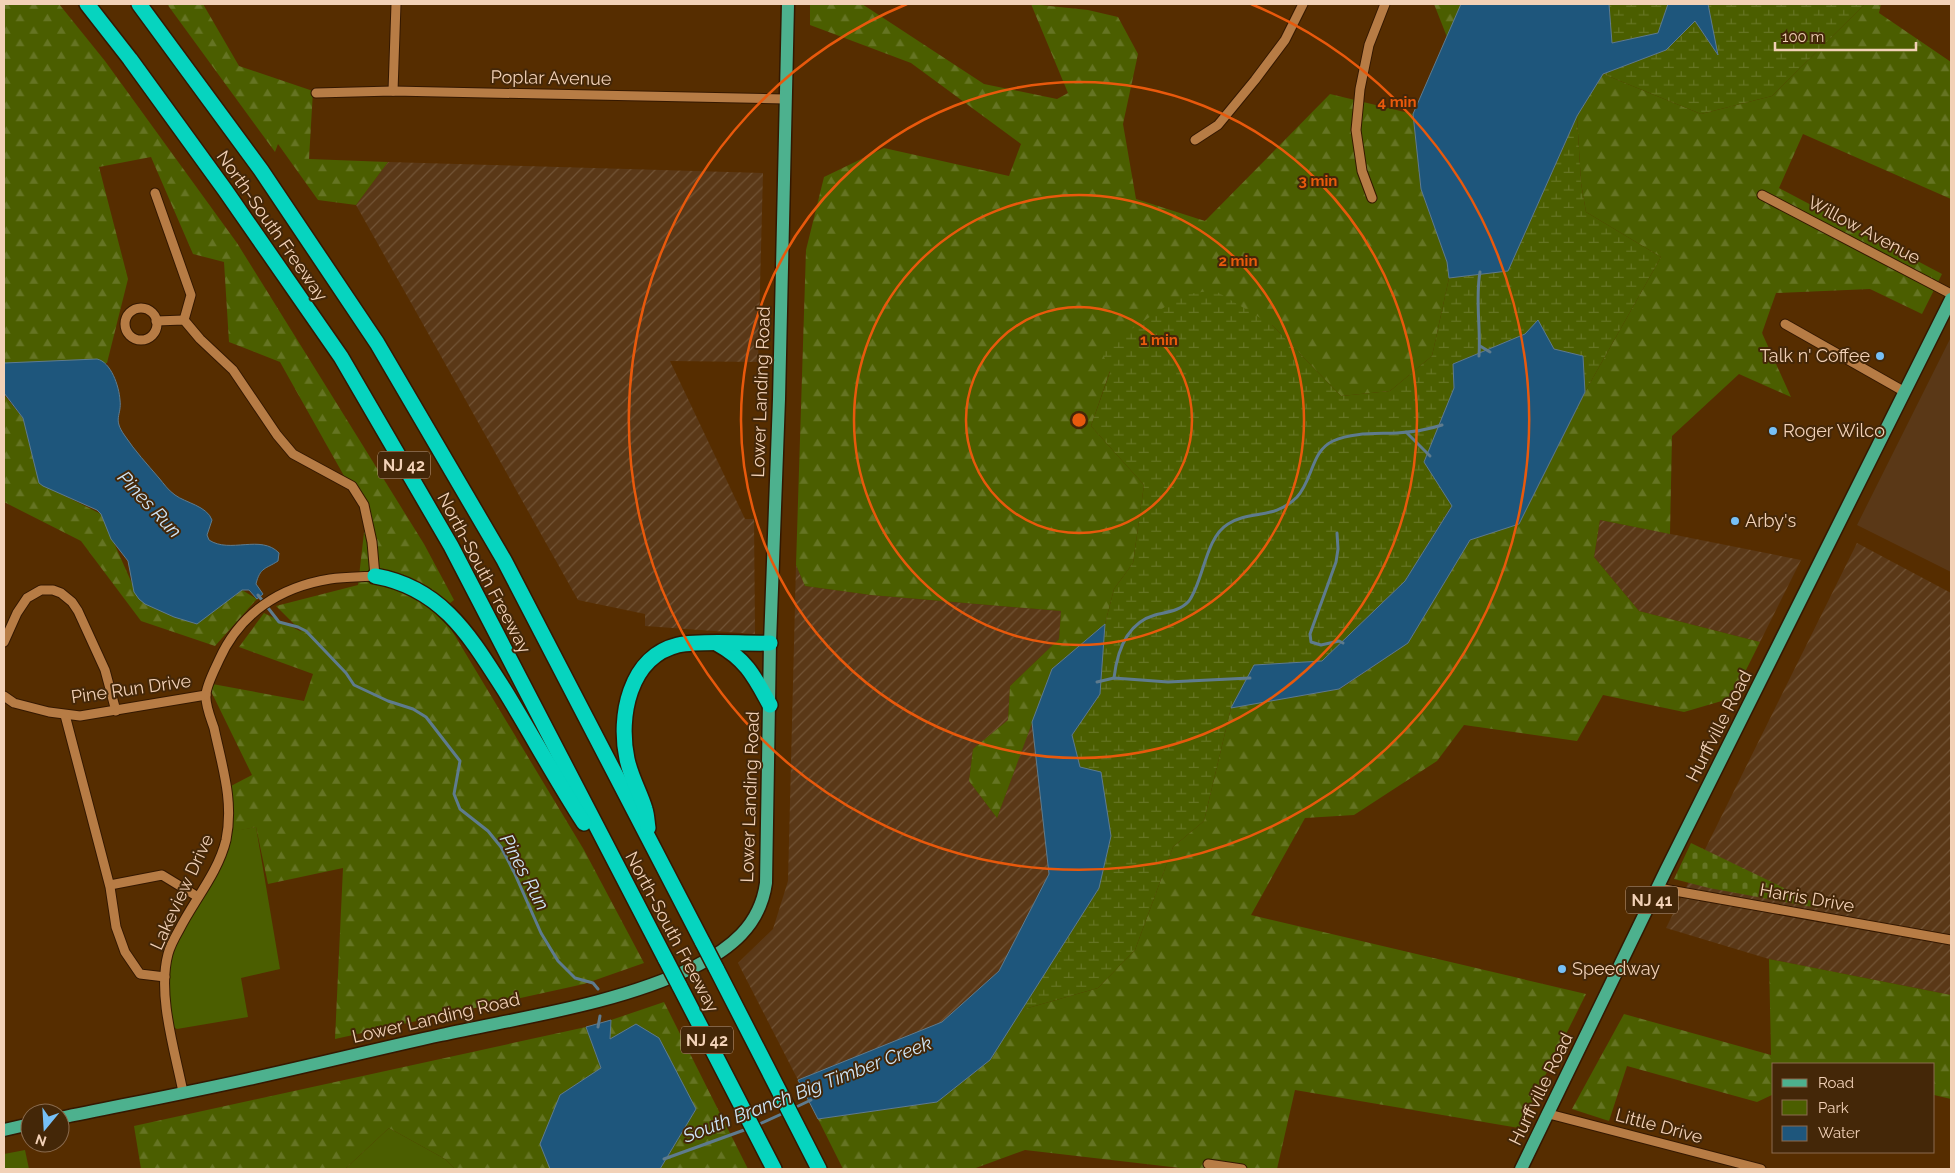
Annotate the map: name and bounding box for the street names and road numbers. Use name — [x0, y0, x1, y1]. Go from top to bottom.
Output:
street label: Poplar Avenue — [491, 66, 612, 89]
street label: North-South Freeway — [213, 146, 332, 305]
street label: Willow Avenue — [1804, 191, 1924, 268]
street label: Lower Landing Road — [747, 306, 774, 478]
road number: NJ 42 — [378, 452, 430, 478]
street label: North-South Freeway — [433, 489, 536, 657]
street label: Hurffville Road — [1681, 666, 1756, 785]
street label: Pine Run Drive — [70, 670, 193, 707]
street label: Lower Landing Road — [736, 711, 763, 883]
street label: Lakeview Drive — [146, 830, 218, 953]
street label: North-South Freeway — [621, 848, 724, 1016]
street label: Harris Drive — [1758, 879, 1857, 916]
road number: NJ 41 — [1626, 886, 1678, 914]
street label: Lower Landing Road — [350, 988, 522, 1047]
road number: NJ 42 — [681, 1026, 733, 1054]
street label: Hurffville Road — [1504, 1029, 1577, 1148]
street label: Little Drive — [1613, 1104, 1705, 1147]

